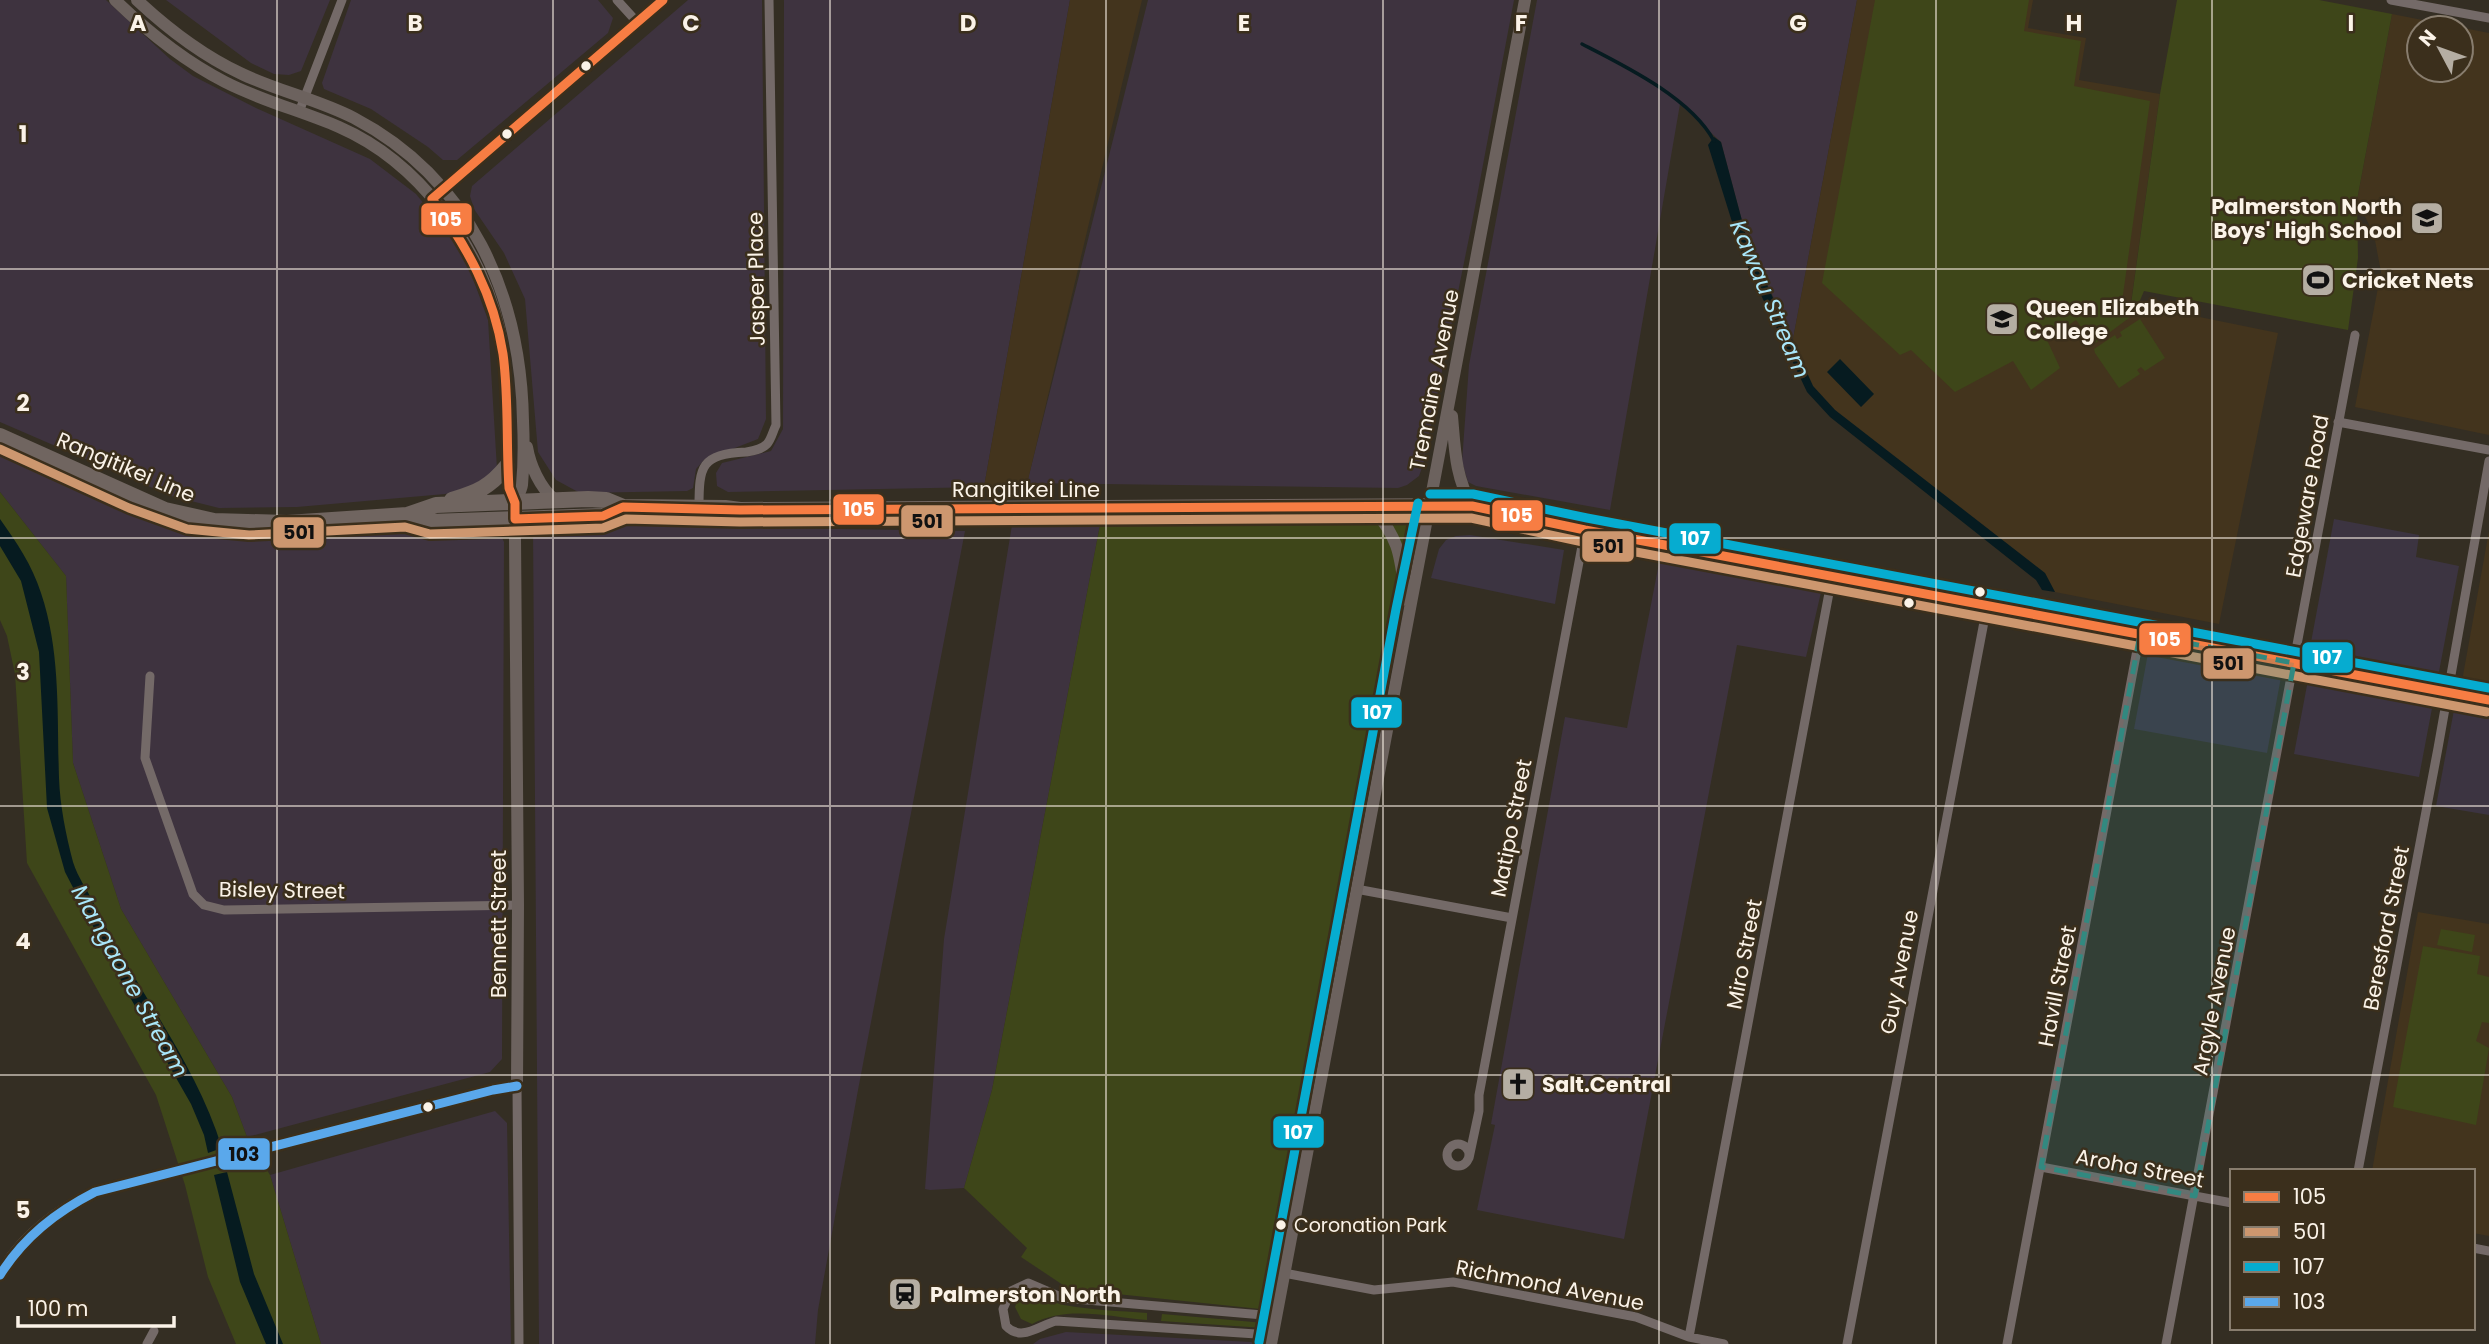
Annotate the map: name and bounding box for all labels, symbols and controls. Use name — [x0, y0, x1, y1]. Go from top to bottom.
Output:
text: A — [130, 7, 147, 39]
text: B — [407, 7, 423, 39]
text: C — [682, 7, 700, 39]
text: D — [960, 7, 976, 39]
text: E — [1238, 7, 1250, 39]
text: F — [1515, 7, 1527, 39]
text: G — [1789, 7, 1807, 39]
text: H — [2066, 7, 2082, 39]
text: I — [2348, 7, 2354, 39]
north arrow — [2405, 14, 2475, 84]
text: N — [2413, 24, 2442, 52]
unlabelled marker — [579, 59, 593, 73]
text: 1 — [19, 118, 27, 150]
unlabelled marker — [500, 127, 514, 141]
place label: Palmerston North Boys' High School — [2211, 192, 2402, 245]
school or university icon: Palmerston North Boys' High School — [2408, 199, 2446, 237]
line badge: 105 — [420, 202, 473, 236]
text: 105 — [430, 206, 462, 233]
street label: Jasper Place — [740, 212, 772, 346]
water label: Kawau Stream — [1722, 215, 1818, 383]
sports icon: Cricket Nets — [2299, 261, 2337, 299]
place label: Cricket Nets — [2342, 266, 2474, 295]
street label: Tremaine Avenue — [1402, 287, 1466, 473]
place label: Queen Elizabeth College — [2026, 293, 2199, 346]
school or university icon: Queen Elizabeth College — [1983, 300, 2021, 338]
text: 2 — [16, 387, 30, 419]
street label: Edgeware Road — [2278, 412, 2336, 580]
street label: Rangitikei Line — [52, 425, 200, 509]
street label: Rangitikei Line — [952, 475, 1100, 504]
line badge: 105 — [832, 493, 885, 526]
text: 105 — [843, 496, 875, 523]
line badge: 105 — [1491, 499, 1544, 532]
text: 105 — [1501, 502, 1533, 529]
line badge: 501 — [900, 504, 954, 538]
text: 501 — [911, 508, 943, 535]
line badge: 501 — [272, 516, 325, 549]
text: 501 — [283, 519, 315, 546]
line badge: 107 — [1668, 522, 1722, 555]
text: 107 — [1680, 525, 1710, 552]
line badge: 501 — [1581, 530, 1635, 563]
text: 501 — [1592, 533, 1624, 560]
unlabelled marker — [1973, 585, 1987, 599]
unlabelled marker — [1902, 596, 1916, 610]
line badge: 105 — [2138, 622, 2192, 656]
text: 105 — [2149, 626, 2181, 653]
line badge: 107 — [2301, 641, 2354, 674]
text: 107 — [2312, 644, 2342, 671]
line badge: 501 — [2202, 647, 2255, 680]
text: 501 — [2212, 650, 2244, 677]
text: 3 — [16, 656, 30, 688]
line badge: 107 — [1350, 696, 1403, 729]
text: 107 — [1362, 699, 1392, 726]
street label: Matipo Street — [1483, 757, 1539, 899]
street label: Beresford Street — [2356, 843, 2416, 1013]
street label: Bennett Street — [484, 850, 513, 998]
street label: Bisley Street — [219, 874, 345, 906]
water label: Mangaone Stream — [64, 879, 196, 1083]
street label: Miro Street — [1719, 896, 1769, 1012]
street label: Guy Avenue — [1873, 907, 1925, 1037]
street label: Havill Street — [2031, 923, 2083, 1049]
street label: Argyle Avenue — [2185, 924, 2243, 1078]
text: 4 — [15, 925, 31, 957]
church icon: Salt.Central — [1499, 1065, 1537, 1103]
place label: Salt.Central — [1542, 1070, 1671, 1099]
unlabelled marker — [421, 1100, 435, 1114]
line badge: 107 — [1272, 1115, 1325, 1149]
text: 107 — [1283, 1119, 1313, 1146]
line badge: 103 — [217, 1137, 271, 1171]
text: 103 — [228, 1141, 260, 1168]
street label: Aroha Street — [2073, 1141, 2207, 1195]
legend — [2230, 1169, 2475, 1330]
text: 105 — [2293, 1182, 2326, 1211]
text: 5 — [16, 1194, 30, 1226]
place label: Coronation Park — [1294, 1212, 1447, 1239]
text: 501 — [2293, 1217, 2326, 1246]
marker: Coronation Park — [1274, 1218, 1288, 1232]
text: 107 — [2293, 1252, 2324, 1281]
street label: Richmond Avenue — [1453, 1253, 1647, 1317]
station icon: Palmerston North — [886, 1275, 924, 1313]
place label: Palmerston North — [930, 1280, 1121, 1309]
scale bar — [18, 1284, 173, 1328]
text: 103 — [2293, 1287, 2325, 1316]
text: 100 m — [28, 1294, 88, 1323]

